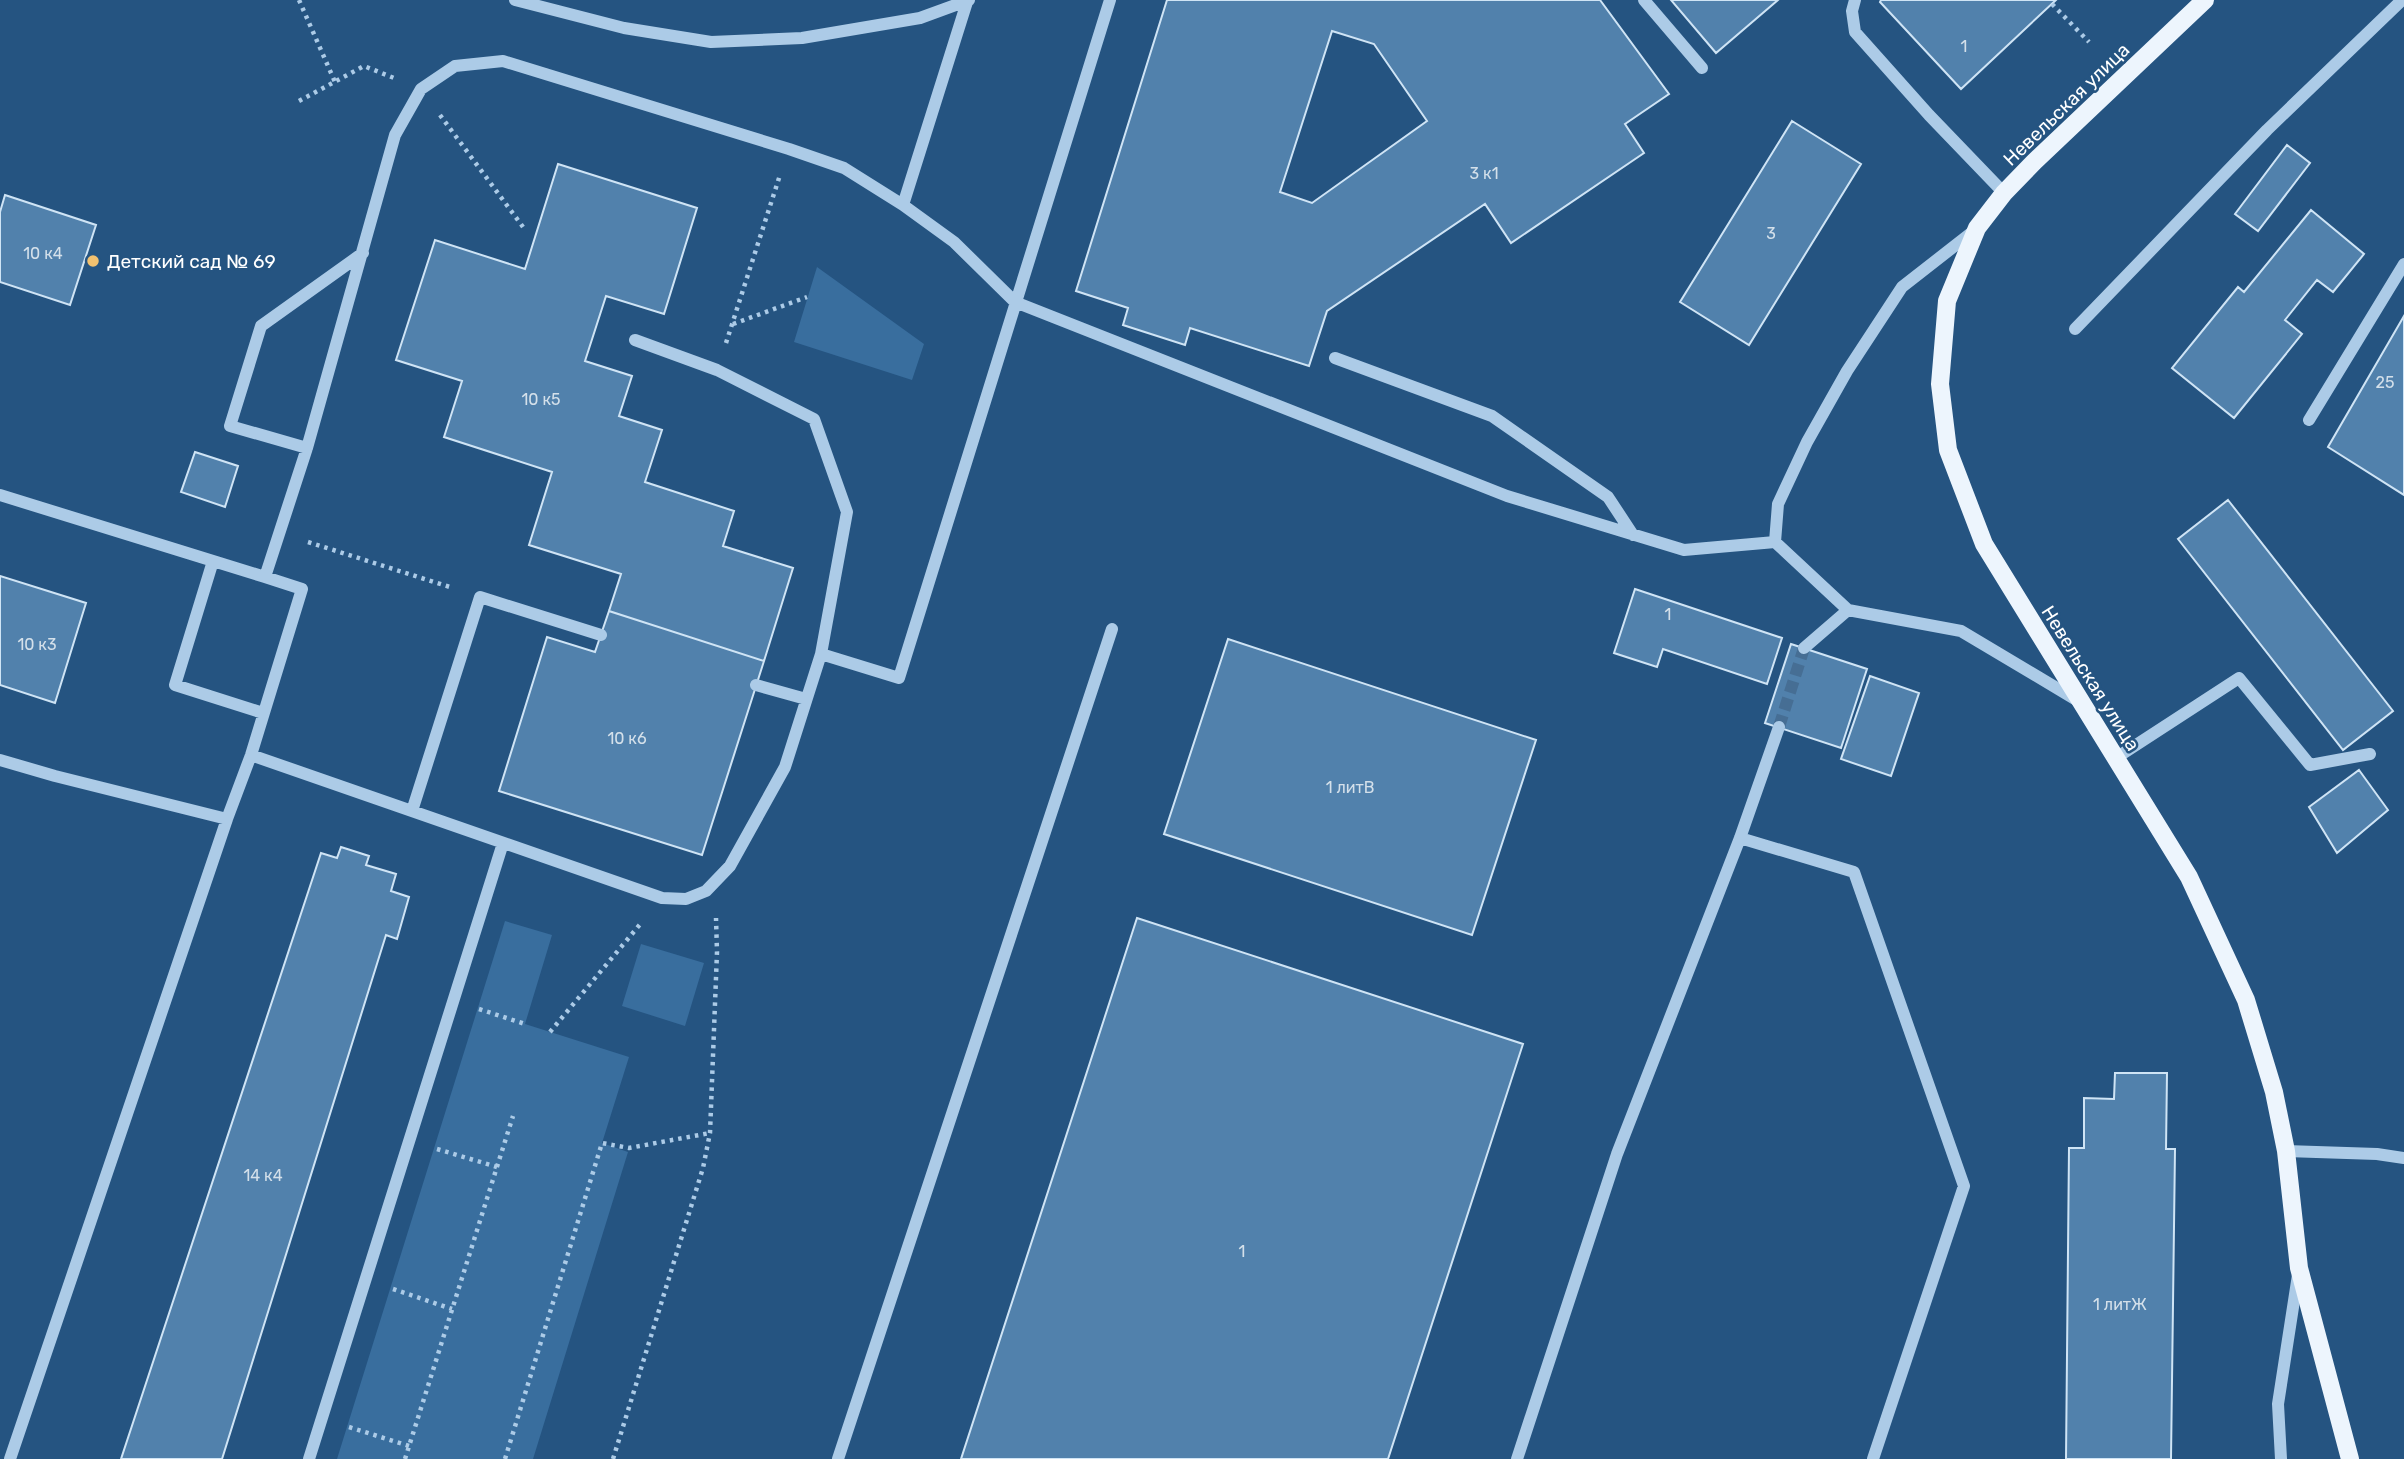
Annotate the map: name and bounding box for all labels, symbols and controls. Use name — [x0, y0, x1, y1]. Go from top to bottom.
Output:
house number: 1 — [1961, 37, 1967, 56]
street label: Невельская улица — [1998, 38, 2134, 171]
house number: 3 к1 — [1470, 164, 1498, 183]
house number: 3 — [1766, 224, 1776, 243]
house number: 10 к4 — [23, 244, 63, 263]
place label: Детский сад № 69 — [107, 250, 276, 273]
marker: Детский сад № 69 — [85, 253, 101, 269]
house number: 25 — [2376, 373, 2394, 392]
house number: 10 к5 — [521, 390, 561, 409]
street label: Невельская улица — [2037, 601, 2145, 755]
house number: 1 — [1665, 605, 1671, 624]
house number: 10 к3 — [17, 635, 57, 654]
house number: 10 к6 — [607, 729, 647, 748]
house number: 1 литВ — [1326, 778, 1374, 797]
house number: 14 к4 — [243, 1166, 283, 1185]
house number: 1 — [1239, 1242, 1245, 1261]
house number: 1 литЖ — [2093, 1295, 2147, 1314]

